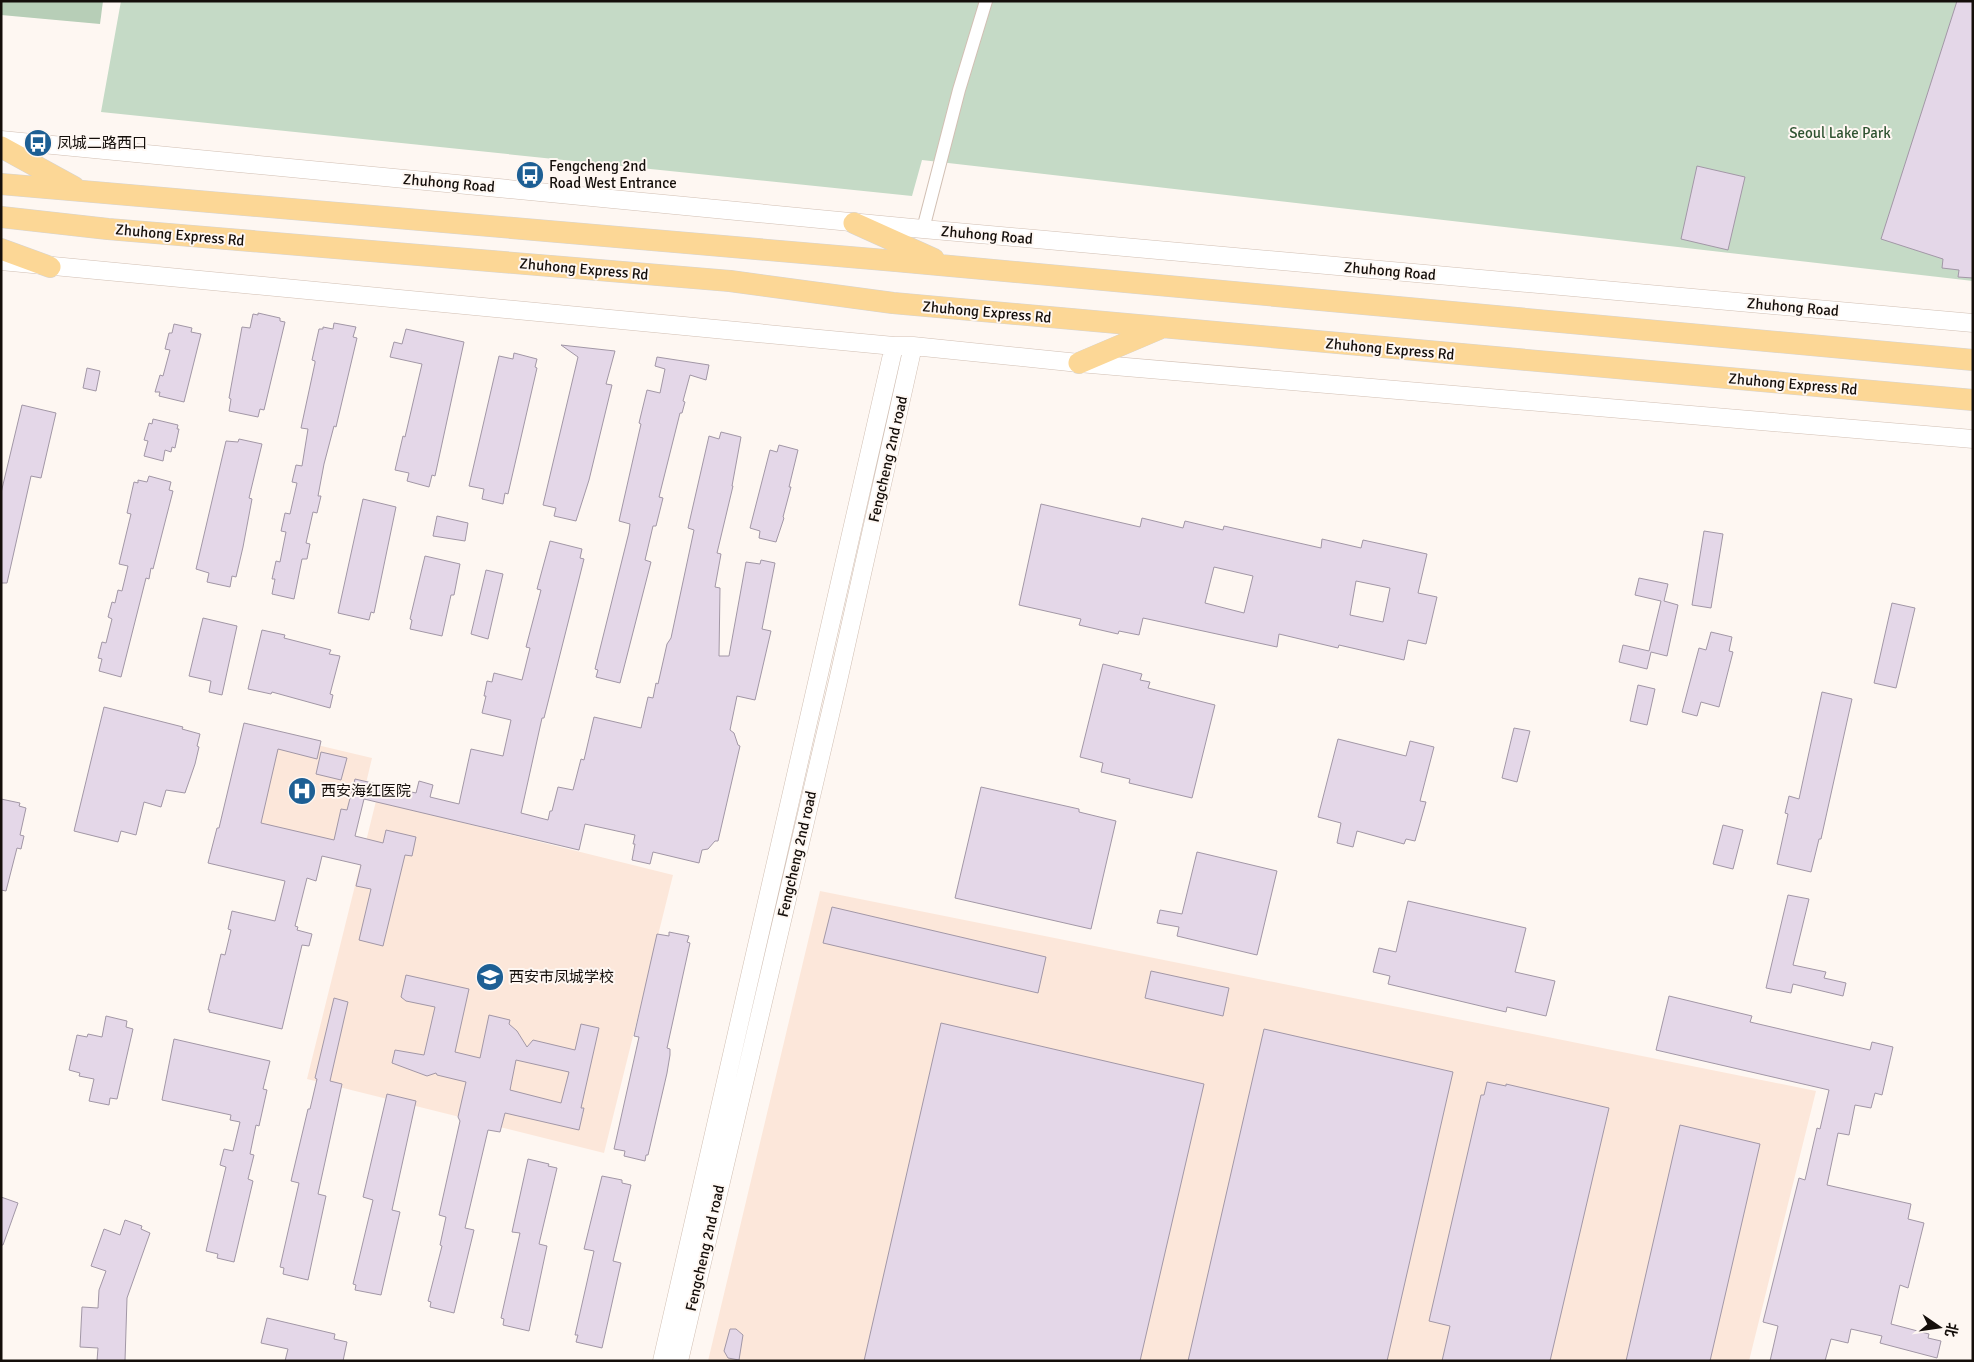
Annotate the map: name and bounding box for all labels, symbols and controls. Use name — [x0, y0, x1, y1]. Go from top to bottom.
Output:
park label: Seoul Lake Park — [1789, 124, 1891, 142]
bus stop icon: 凤城二路西口 — [23, 128, 53, 158]
place label: 凤城二路西口 — [57, 134, 147, 152]
place label: Fengcheng 2nd Road West Entrance — [549, 157, 677, 192]
bus stop icon: Fengcheng 2nd Road West Entrance — [515, 160, 545, 190]
street label: Zhuhong Road — [402, 170, 496, 196]
street label: Zhuhong Express Rd — [115, 220, 245, 250]
street label: Zhuhong Road — [940, 222, 1034, 248]
street label: Zhuhong Express Rd — [519, 254, 649, 284]
street label: Zhuhong Road — [1343, 258, 1437, 284]
street label: Zhuhong Road — [1746, 294, 1840, 320]
street label: Zhuhong Express Rd — [922, 297, 1052, 327]
street label: Zhuhong Express Rd — [1325, 334, 1455, 364]
street label: Zhuhong Express Rd — [1728, 369, 1858, 399]
street label: Fengcheng 2nd road — [865, 394, 911, 524]
hospital icon: 西安海红医院 — [287, 776, 317, 806]
place label: 西安海红医院 — [321, 782, 411, 800]
street label: Fengcheng 2nd road — [774, 789, 820, 919]
school or university icon: 西安市凤城学校 — [475, 962, 505, 992]
place label: 西安市凤城学校 — [509, 968, 614, 986]
street label: Fengcheng 2nd road — [682, 1183, 728, 1313]
north arrow — [1914, 1302, 1964, 1352]
text: 北 — [1941, 1321, 1961, 1339]

